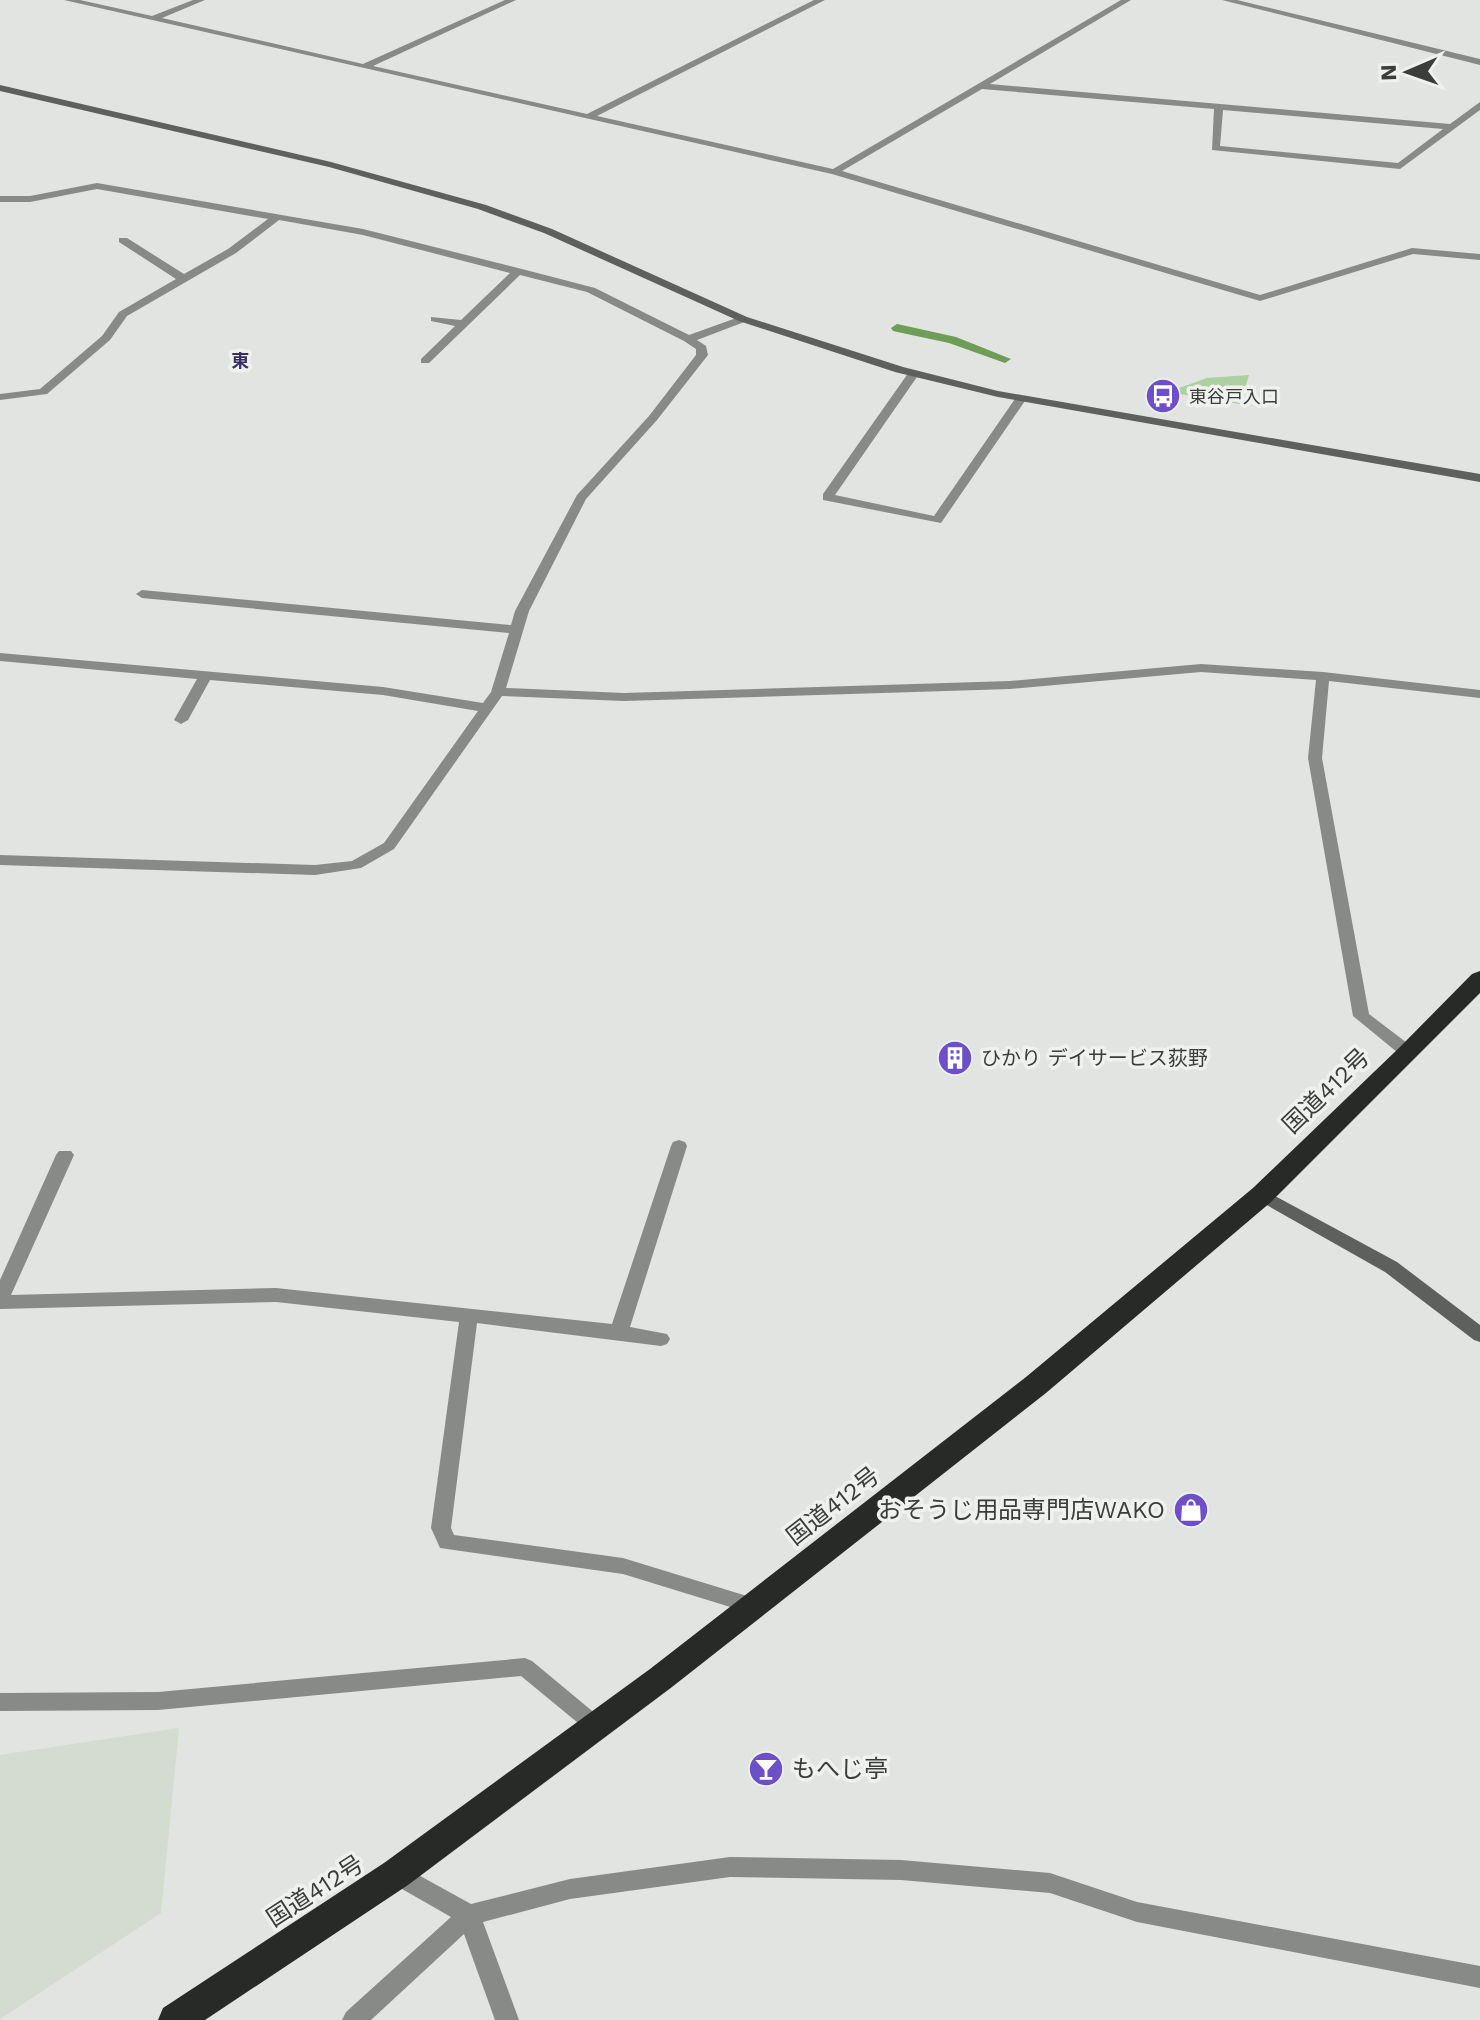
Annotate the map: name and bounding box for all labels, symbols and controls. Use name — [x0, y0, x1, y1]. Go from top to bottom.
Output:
north arrow — [1368, 32, 1448, 112]
text: N — [1376, 64, 1401, 81]
district label: 東 — [231, 350, 249, 371]
bus stop icon: 東谷戸入口 — [1144, 377, 1182, 415]
place label: 東谷戸入口 — [1189, 386, 1279, 407]
building icon: ひかり デイサービス荻野 — [936, 1039, 974, 1077]
street label: 国道412号 — [1277, 1043, 1375, 1139]
place label: ひかり デイサービス荻野 — [981, 1046, 1208, 1070]
street label: 国道412号 — [781, 1461, 885, 1551]
shop icon: おそうじ用品専門店WAKO — [1172, 1491, 1210, 1529]
place label: おそうじ用品専門店WAKO — [878, 1496, 1165, 1524]
bar icon: もへじ亭 — [747, 1750, 785, 1788]
place label: もへじ亭 — [792, 1755, 888, 1783]
street label: 国道412号 — [261, 1849, 369, 1933]

